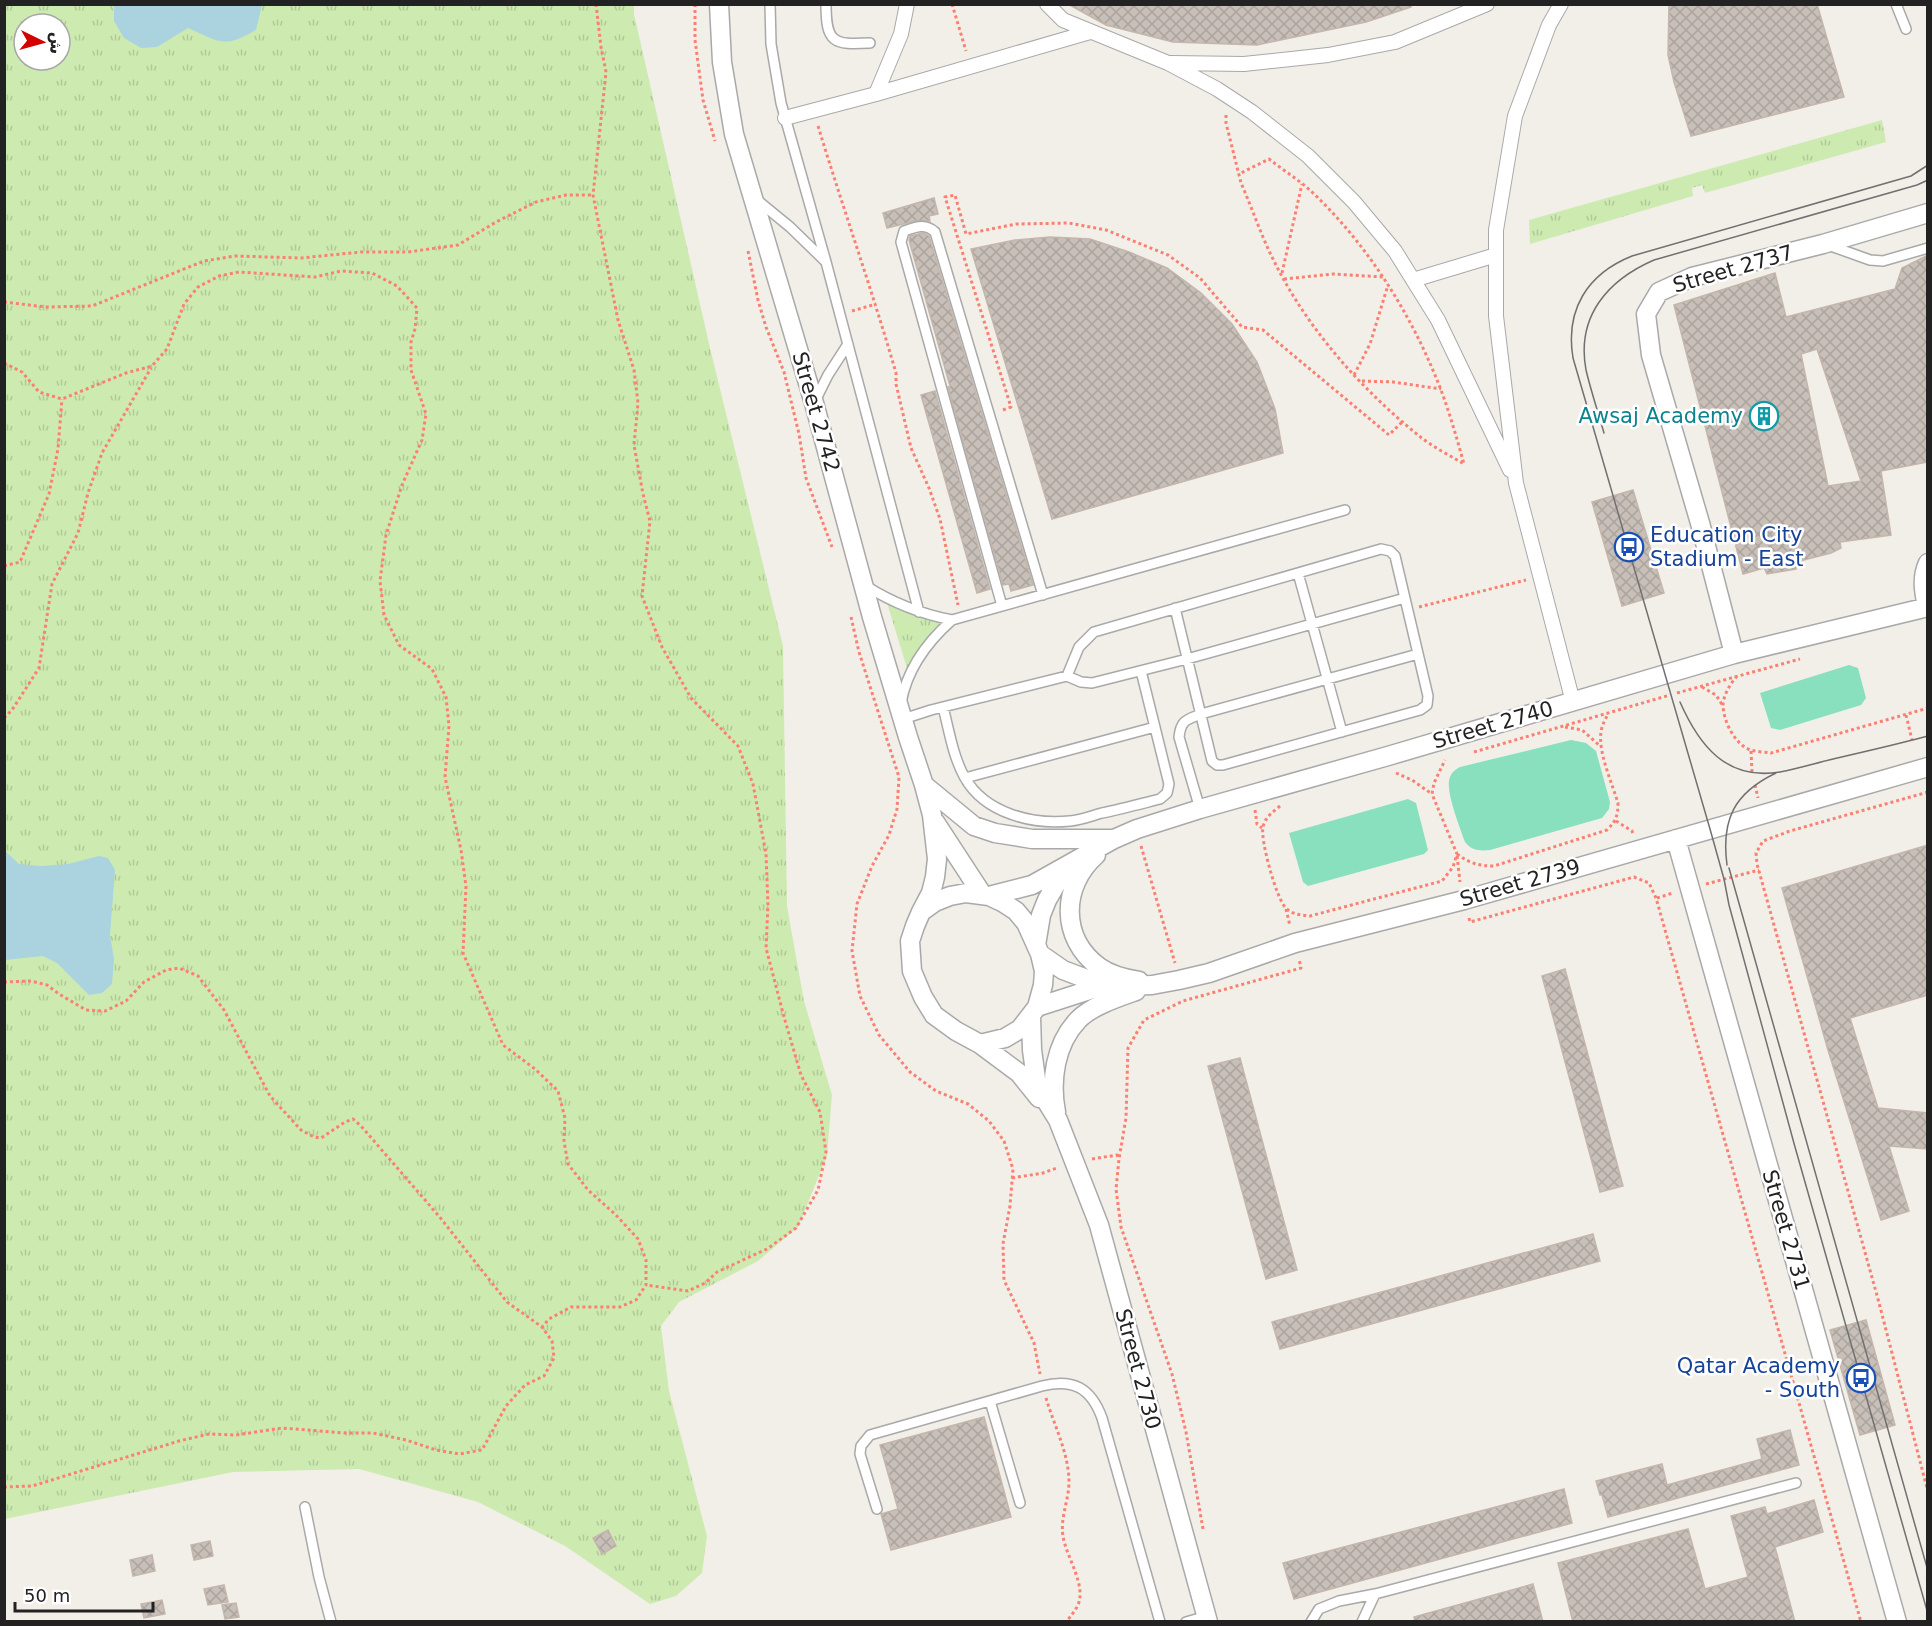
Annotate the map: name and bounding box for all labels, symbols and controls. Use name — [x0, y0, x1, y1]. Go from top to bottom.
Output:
north arrow — [12, 12, 72, 72]
text: ش — [46, 31, 67, 55]
street label: Street 2737 — [1670, 240, 1796, 298]
street label: Street 2742 — [787, 349, 845, 475]
building icon: Awsaj Academy — [1748, 400, 1780, 432]
place label: Awsaj Academy — [1578, 404, 1743, 428]
place label: Education City Stadium - East — [1650, 523, 1804, 571]
bus stop icon: Education City Stadium - East — [1613, 531, 1645, 563]
street label: Street 2740 — [1430, 696, 1556, 754]
street label: Street 2739 — [1457, 854, 1583, 912]
street label: Street 2731 — [1757, 1167, 1815, 1293]
street label: Street 2730 — [1110, 1306, 1166, 1432]
place label: Qatar Academy - South — [1677, 1354, 1840, 1402]
bus stop icon: Qatar Academy - South — [1845, 1362, 1877, 1394]
scale bar — [15, 1575, 153, 1613]
text: 50 m — [24, 1585, 70, 1606]

